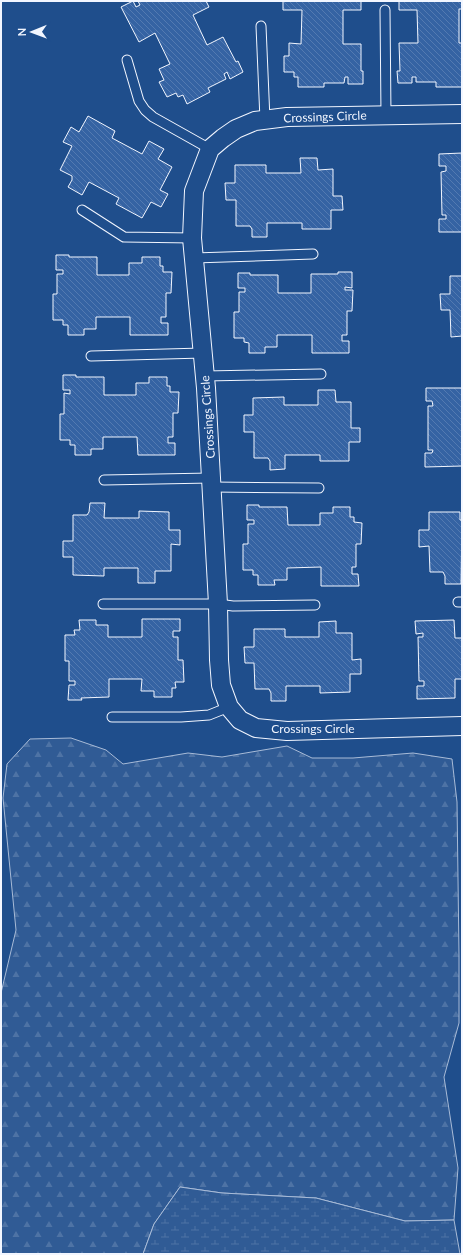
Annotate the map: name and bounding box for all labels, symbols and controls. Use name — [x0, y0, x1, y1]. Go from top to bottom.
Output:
north arrow — [12, 12, 52, 52]
text: N — [15, 28, 28, 37]
street label: Crossings Circle — [283, 108, 367, 125]
street label: Crossings Circle — [197, 375, 218, 459]
street label: Crossings Circle — [271, 721, 355, 736]

